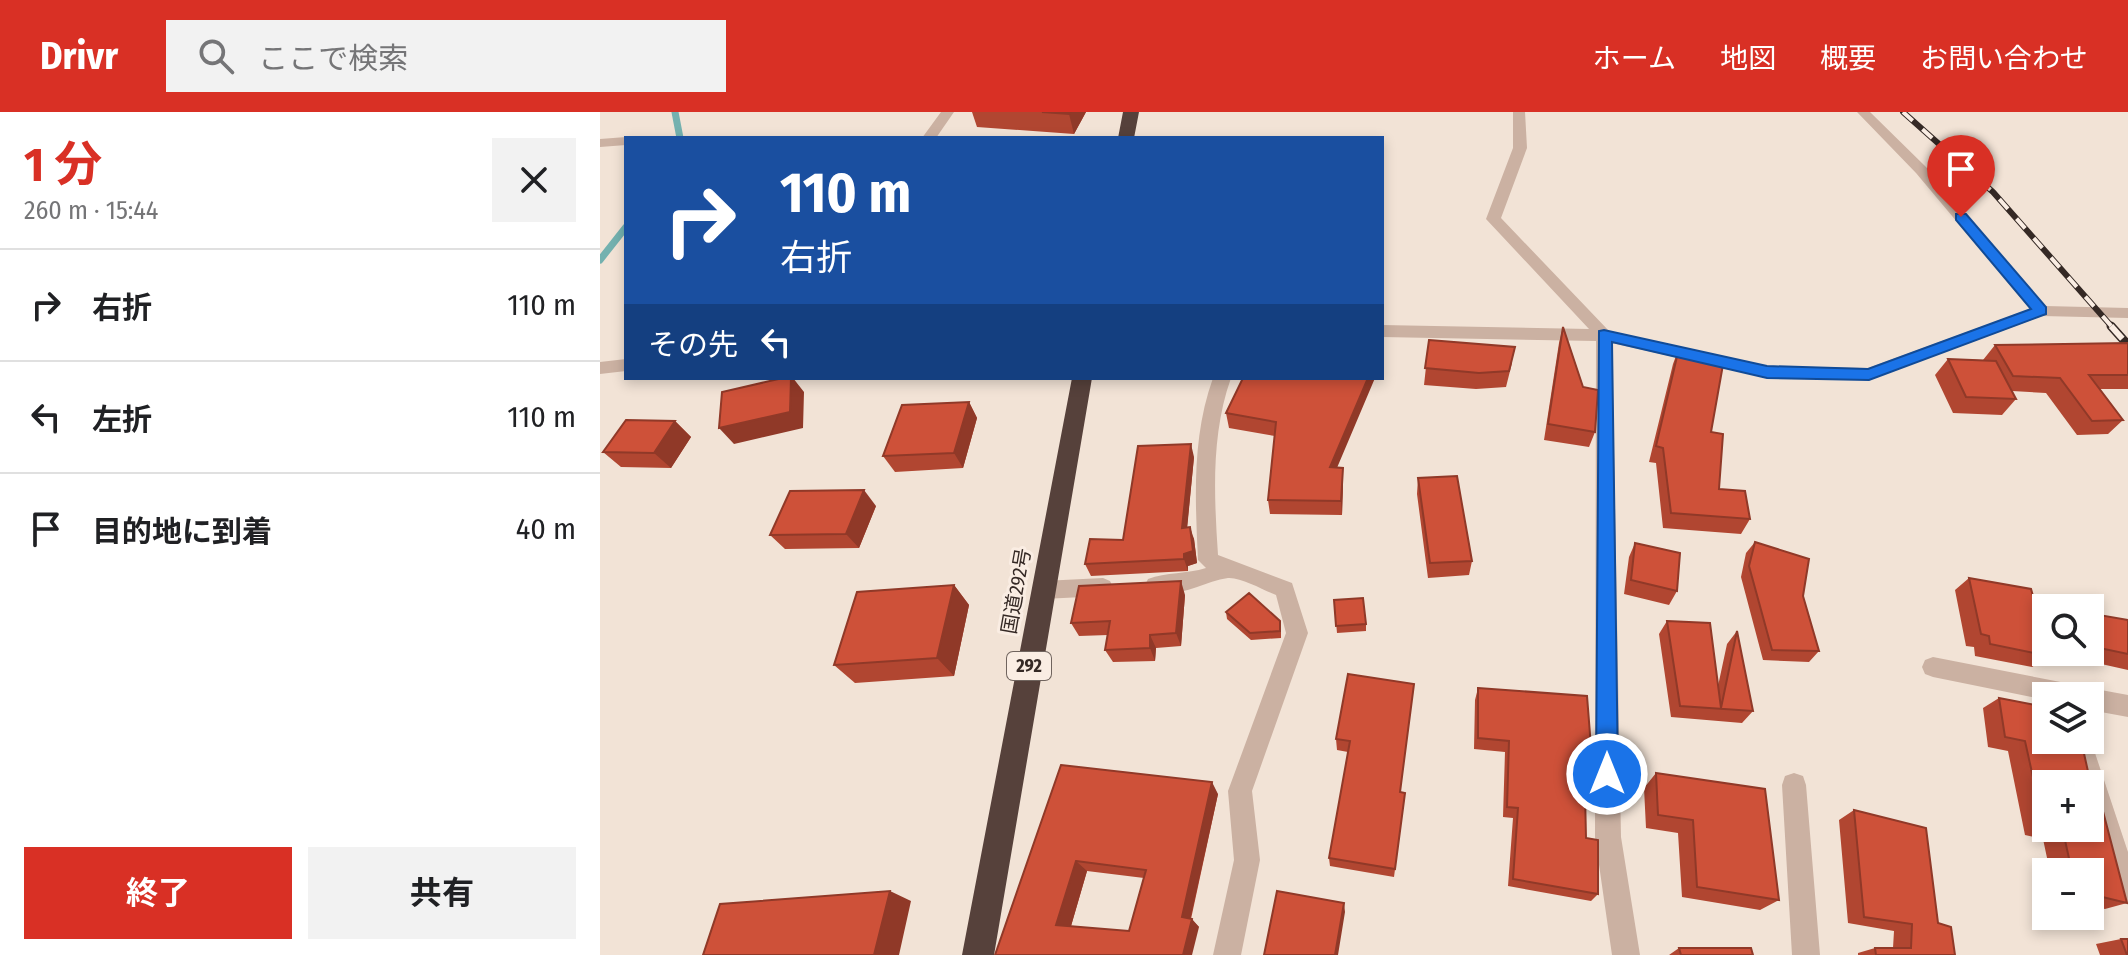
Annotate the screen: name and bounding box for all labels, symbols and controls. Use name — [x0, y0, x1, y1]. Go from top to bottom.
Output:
search box — [166, 20, 726, 92]
text: Drivr — [40, 33, 118, 79]
icon: search — [194, 34, 238, 78]
text: ここで検索 — [258, 41, 408, 77]
text: ホーム — [1593, 42, 1676, 75]
text: 地図 — [1720, 42, 1776, 75]
text: 概要 — [1820, 42, 1876, 75]
text: お問い合わせ — [1920, 42, 2088, 75]
pin — [1927, 135, 1995, 217]
text: 1 分 — [24, 136, 102, 194]
button: close — [492, 138, 576, 222]
icon: arrive — [1939, 147, 1983, 191]
text: 110 m — [780, 160, 911, 227]
icon: right — [648, 168, 752, 272]
text: 260 m · 15:44 — [24, 195, 158, 226]
text: 右折 — [780, 236, 852, 280]
icon: right — [24, 283, 68, 327]
text: 110 m — [507, 287, 576, 323]
text: 右折 — [92, 290, 152, 326]
icon: left — [754, 320, 798, 364]
text: その先 — [648, 327, 738, 363]
icon: left — [24, 395, 68, 439]
text: 110 m — [507, 399, 576, 435]
text: 左折 — [92, 402, 152, 438]
icon: arrive — [24, 507, 68, 551]
text: 40 m — [516, 511, 576, 547]
text: 目的地に到着 — [92, 514, 272, 550]
street label: 国道292号 — [997, 546, 1035, 636]
map controls — [2032, 594, 2104, 930]
button: search — [2032, 594, 2104, 666]
road number: 292 — [1007, 652, 1051, 680]
button: layers — [2032, 682, 2104, 754]
position arrow — [1565, 732, 1649, 816]
button: + — [2032, 770, 2104, 842]
button: 終了 — [24, 847, 292, 939]
button: 共有 — [308, 847, 576, 939]
button: − — [2032, 858, 2104, 930]

